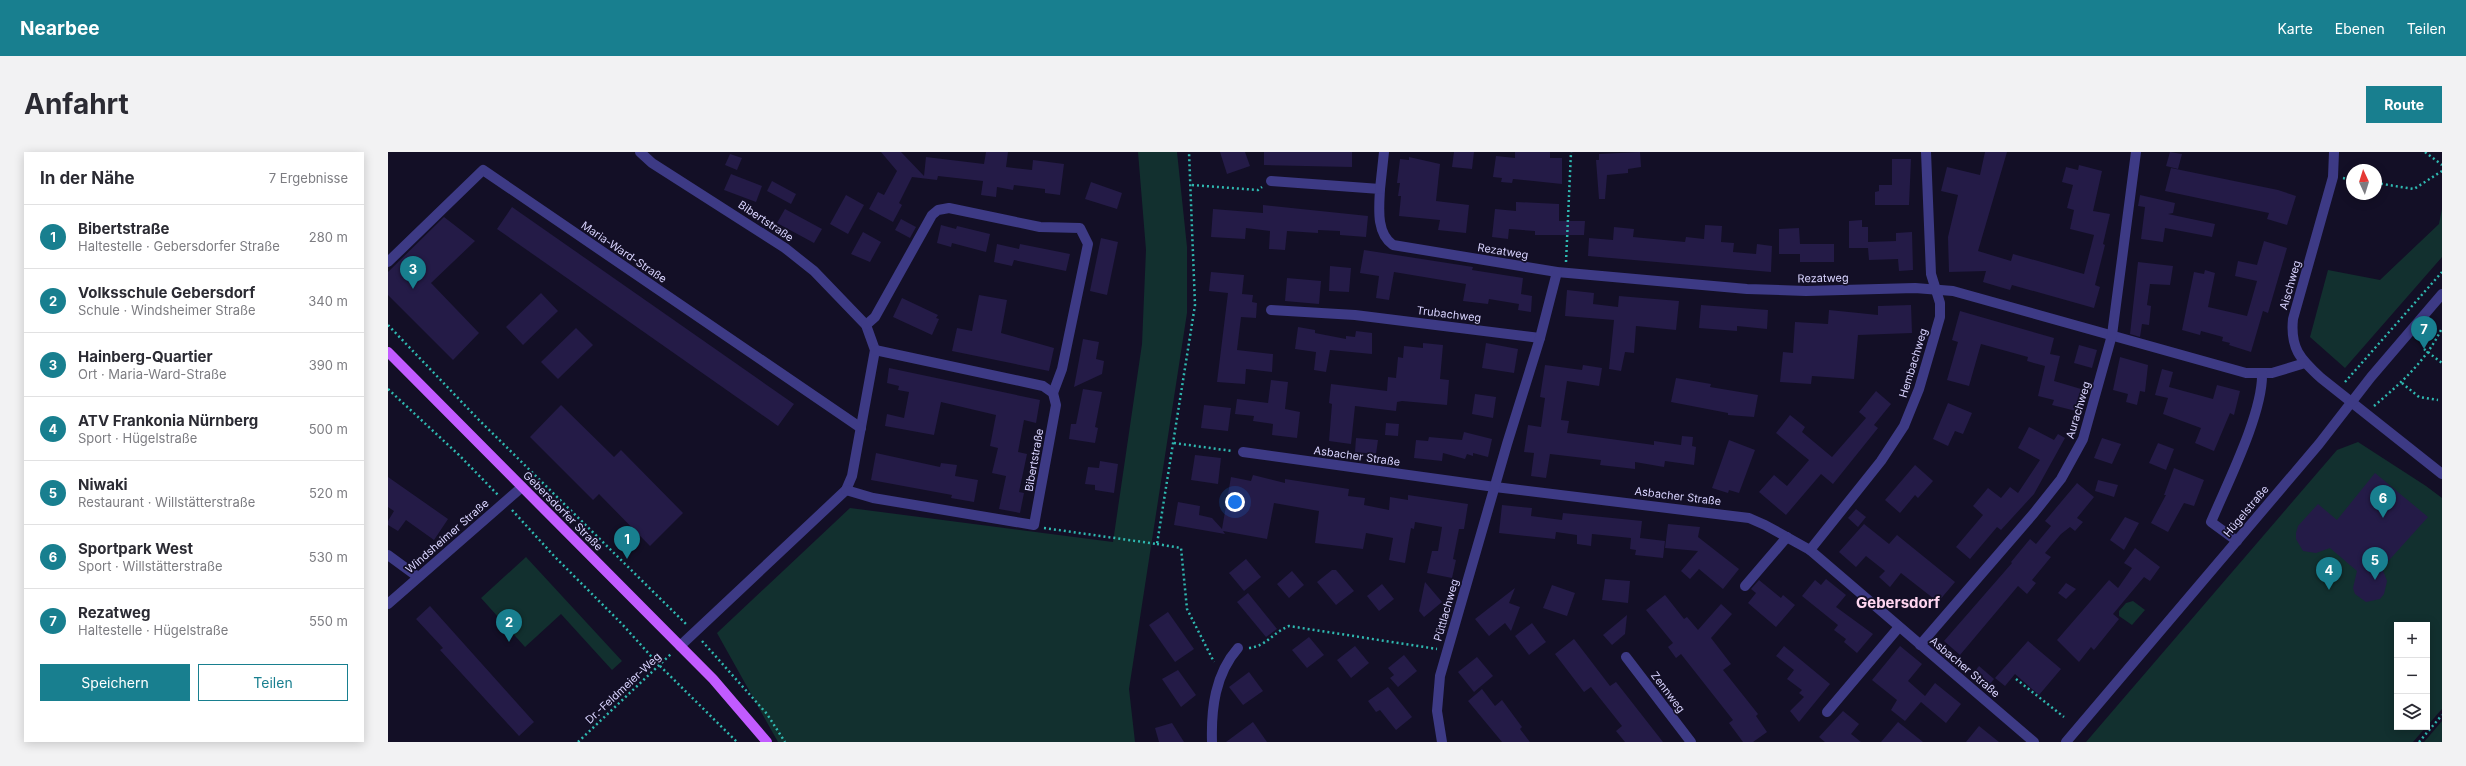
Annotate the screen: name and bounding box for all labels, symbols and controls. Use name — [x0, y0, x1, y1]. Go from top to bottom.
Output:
text: Nearbee — [20, 17, 100, 40]
text: Karte — [2277, 20, 2313, 37]
text: Ebenen — [2335, 20, 2385, 37]
text: Teilen — [2407, 20, 2446, 37]
button: Route — [2366, 86, 2442, 123]
text: Anfahrt — [24, 87, 129, 121]
north arrow — [2346, 164, 2382, 200]
text: In der Nähe — [40, 168, 135, 188]
text: 7 Ergebnisse — [269, 170, 348, 186]
street label: Bibertstraße — [736, 197, 796, 245]
street label: Maria-Ward-Straße — [579, 218, 669, 286]
text: Bibertstraße — [78, 219, 169, 238]
text: 1 — [50, 229, 56, 245]
text: 280 m — [309, 229, 348, 245]
text: Haltestelle · Gebersdorfer Straße — [78, 238, 280, 254]
street label: Rezatweg — [1477, 240, 1529, 262]
pin: 3 — [400, 256, 426, 289]
street label: Aischweg — [2276, 259, 2304, 311]
street label: Rezatweg — [1797, 271, 1849, 285]
text: Volksschule Gebersdorf — [78, 283, 255, 302]
text: 2 — [49, 293, 57, 309]
text: 340 m — [308, 293, 348, 309]
text: Schule · Windsheimer Straße — [78, 302, 256, 318]
street label: Trubachweg — [1416, 303, 1482, 325]
pin: 7 — [2411, 316, 2437, 349]
street label: Hembachweg — [1896, 327, 1930, 399]
text: Hainberg-Quartier — [78, 347, 213, 366]
text: 3 — [49, 357, 57, 373]
text: 390 m — [309, 357, 348, 373]
text: Ort · Maria-Ward-Straße — [78, 366, 227, 382]
street label: Aurachweg — [2063, 380, 2093, 440]
text: ATV Frankonia Nürnberg — [78, 411, 258, 430]
text: 4 — [49, 421, 57, 437]
text: 500 m — [309, 421, 348, 437]
street label: Bibertstraße — [1022, 427, 1046, 493]
text: Sport · Hügelstraße — [78, 430, 197, 446]
street label: Asbacher Straße — [1313, 443, 1401, 469]
street label: Gebersdorfer Straße — [520, 468, 606, 554]
text: Niwaki — [78, 475, 128, 494]
street label: Hügelstraße — [2220, 482, 2272, 540]
street label: Asbacher Straße — [1634, 484, 1722, 508]
text: 5 — [49, 485, 57, 501]
text: 520 m — [309, 485, 348, 501]
pin: 6 — [2370, 485, 2396, 518]
your location — [1225, 492, 1245, 512]
text: Restaurant · Willstätterstraße — [78, 494, 255, 510]
street label: Windsheimer Straße — [403, 496, 491, 576]
pin: 1 — [614, 526, 640, 559]
text: Sportpark West — [78, 539, 193, 558]
pin: 5 — [2362, 547, 2388, 580]
text: 6 — [49, 549, 57, 565]
text: 530 m — [309, 549, 348, 565]
pin: 4 — [2316, 557, 2342, 590]
text: Sport · Willstätterstraße — [78, 558, 223, 574]
street label: Püttlachweg — [1430, 577, 1462, 643]
district label: Gebersdorf — [1856, 593, 1940, 612]
text: Rezatweg — [78, 603, 150, 622]
pin: 2 — [496, 609, 522, 642]
text: 7 — [49, 613, 57, 629]
text: 550 m — [309, 613, 348, 629]
text: Haltestelle · Hügelstraße — [78, 622, 228, 638]
map controls — [2394, 622, 2430, 730]
button: + — [2394, 622, 2430, 658]
street label: Asbacher Straße — [1927, 634, 2003, 700]
street label: Dr.-Feldmeier-Weg — [582, 649, 664, 727]
button: − — [2394, 658, 2430, 694]
button: Speichern — [40, 664, 190, 701]
button: Teilen — [198, 664, 348, 701]
street label: Zennweg — [1648, 669, 1688, 715]
button: layers — [2394, 694, 2430, 730]

